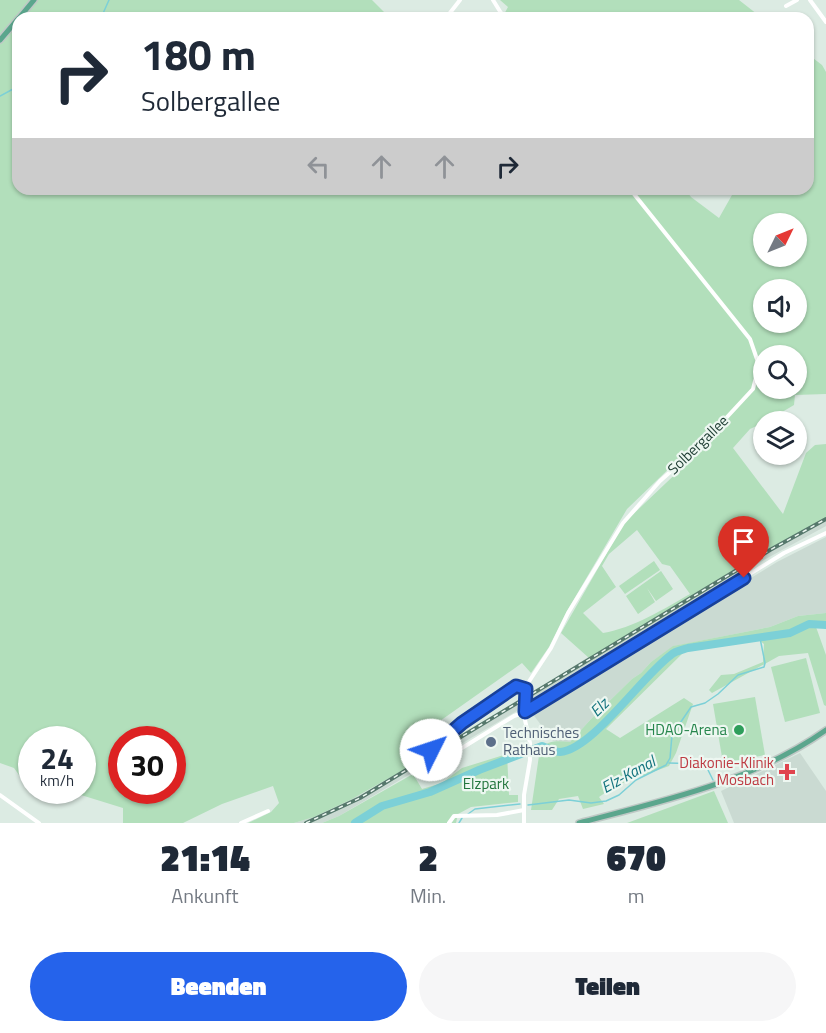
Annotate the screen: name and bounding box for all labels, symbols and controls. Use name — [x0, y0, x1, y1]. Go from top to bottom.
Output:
text: 180 m — [141, 22, 256, 86]
icon: right — [42, 36, 120, 114]
text: Solbergallee — [141, 80, 280, 121]
icon: left — [302, 150, 335, 183]
icon: ahead — [365, 150, 398, 183]
icon: ahead — [428, 150, 461, 183]
icon: right — [491, 150, 524, 183]
north arrow — [753, 213, 807, 267]
map controls — [753, 213, 807, 465]
button: sound — [753, 279, 807, 333]
button: search — [753, 345, 807, 399]
street label: Solbergallee — [662, 409, 733, 480]
button: layers — [753, 411, 807, 465]
pin — [718, 516, 769, 578]
icon: arrive — [727, 525, 760, 558]
water label: Elz — [584, 691, 615, 722]
position arrow — [399, 718, 463, 782]
place label: HDAO-Arena — [645, 718, 727, 741]
place label: Technisches Rathaus — [503, 721, 579, 761]
marker: HDAO-Arena — [732, 723, 746, 737]
speed limit sign: 30 — [108, 726, 186, 804]
text: 24 — [40, 735, 74, 781]
marker: Technisches Rathaus — [484, 735, 498, 749]
water label: Elz-Kanal — [597, 749, 661, 799]
place label: Diakonie-Klinik Mosbach — [679, 751, 774, 791]
marker: Diakonie-Klinik Mosbach — [778, 763, 796, 781]
text: km/h — [40, 769, 74, 792]
park label: Elzpark — [463, 772, 509, 795]
text: 21:14 — [160, 830, 250, 885]
text: 2 — [418, 830, 438, 885]
text: 670 — [606, 830, 666, 885]
text: Ankunft — [171, 880, 239, 911]
text: Min. — [410, 880, 446, 911]
text: m — [628, 880, 644, 911]
button: Beenden — [30, 952, 407, 1021]
button: Teilen — [419, 952, 796, 1021]

